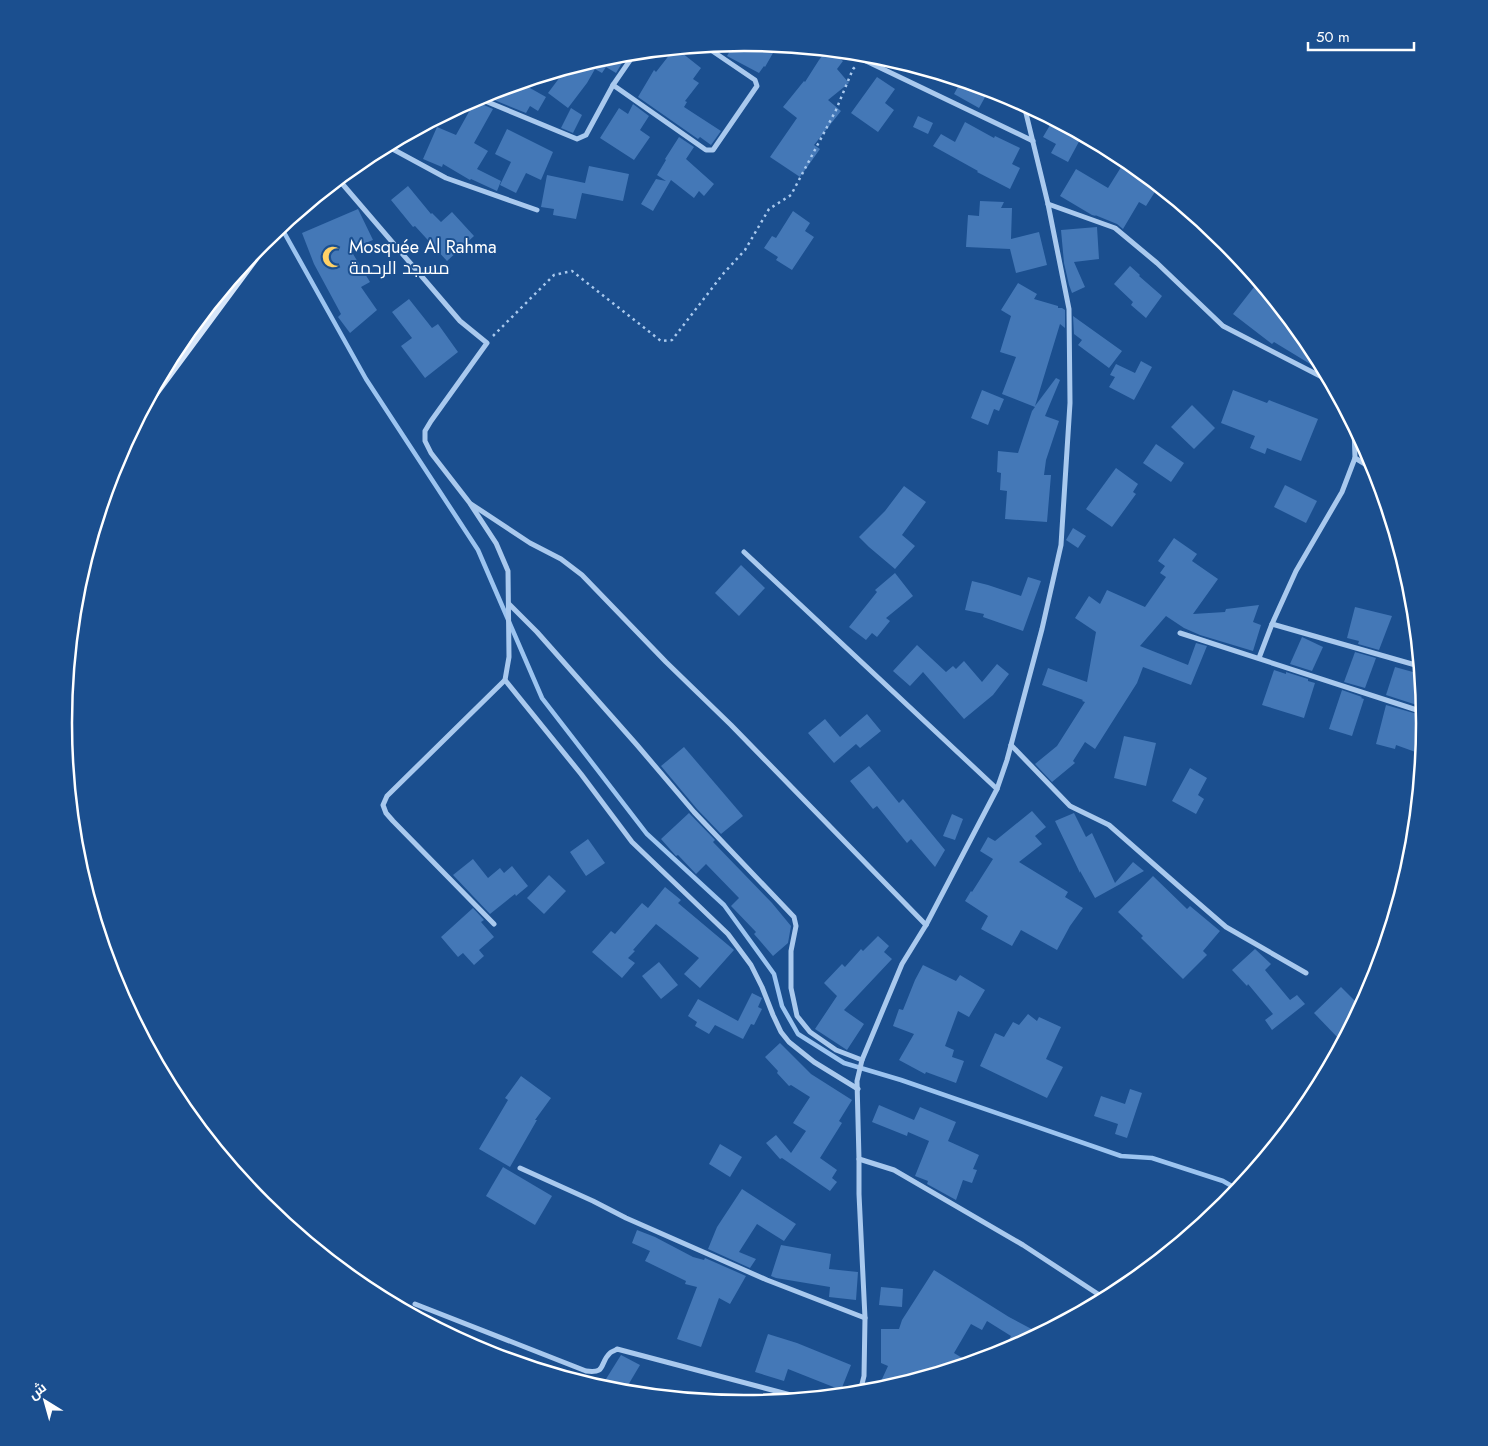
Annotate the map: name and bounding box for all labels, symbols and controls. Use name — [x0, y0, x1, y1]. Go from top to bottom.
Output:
scale bar — [1308, 20, 1414, 52]
text: 50 m — [1316, 26, 1350, 48]
place label: Mosquée Al Rahma مسجد الرحمة — [349, 234, 497, 281]
mosque icon: Mosquée Al Rahma مسجد الرحمة — [320, 244, 346, 270]
north arrow — [20, 1376, 70, 1426]
text: ش — [24, 1377, 50, 1404]

